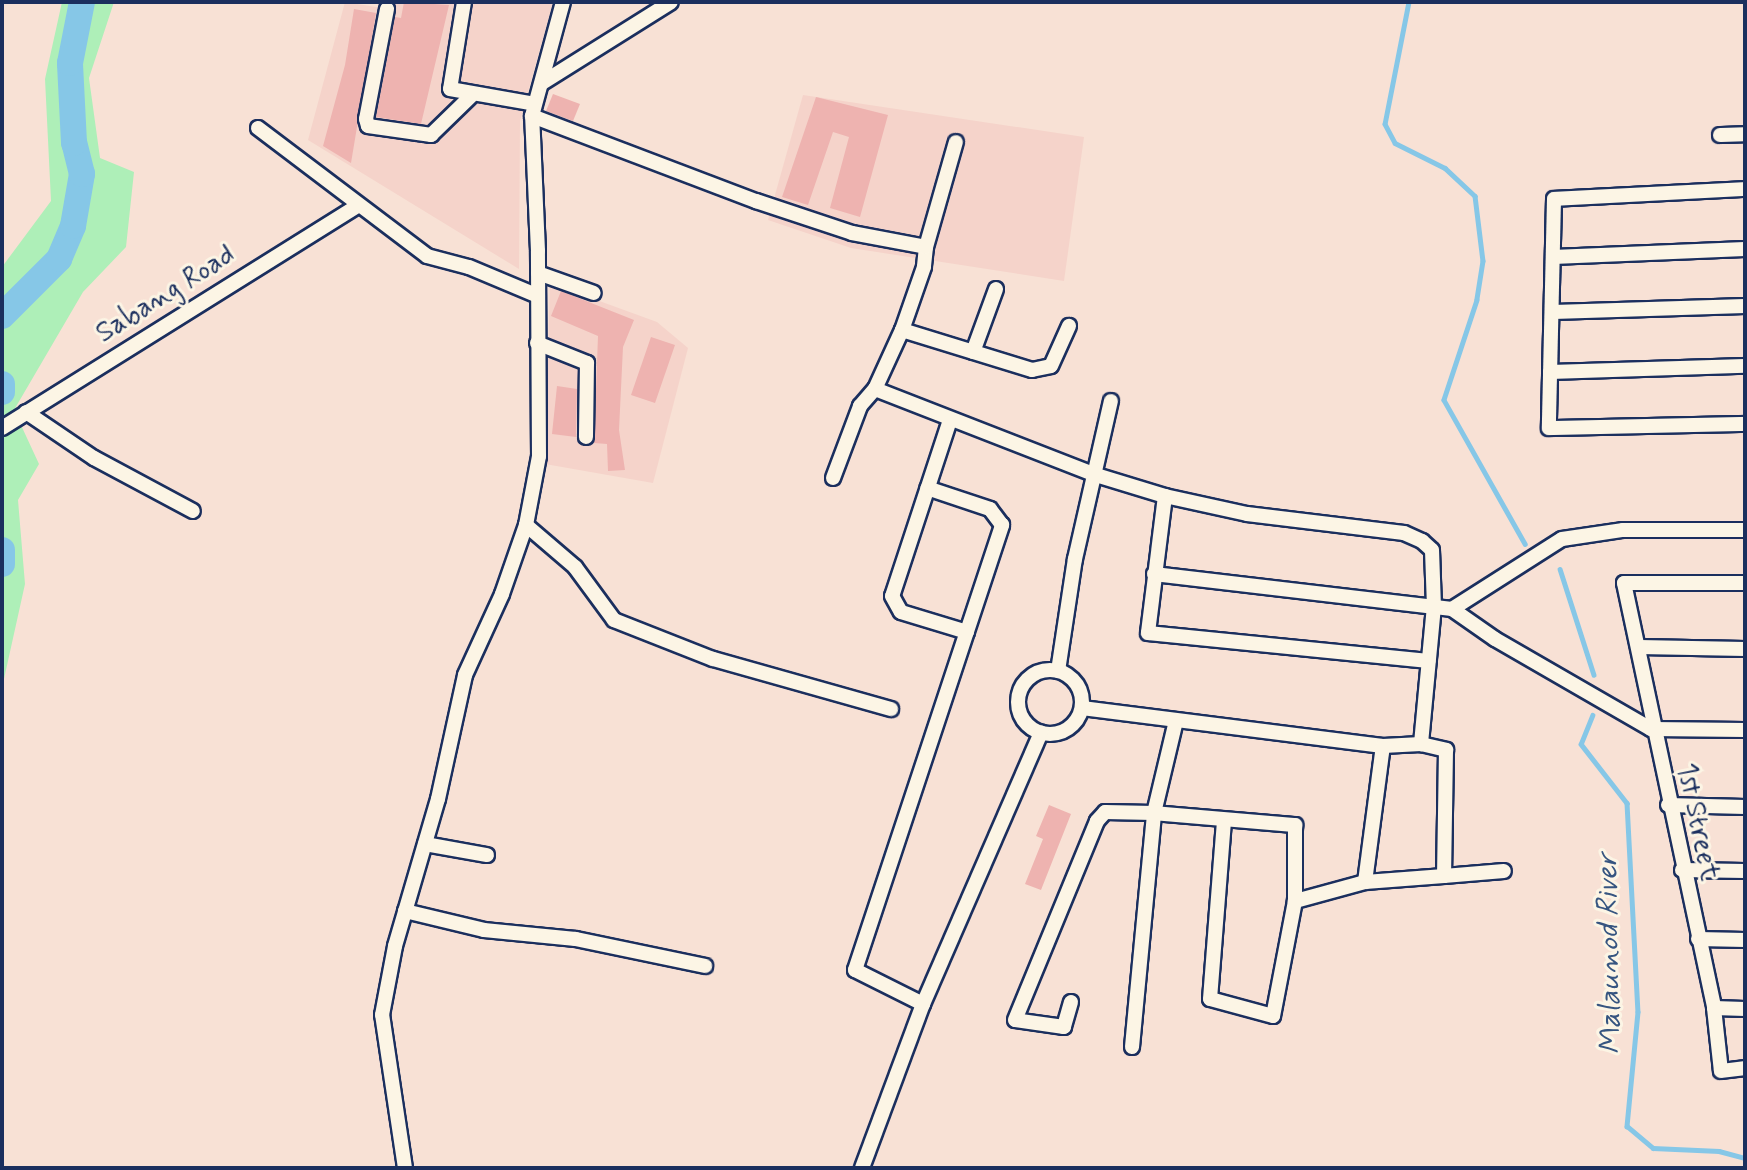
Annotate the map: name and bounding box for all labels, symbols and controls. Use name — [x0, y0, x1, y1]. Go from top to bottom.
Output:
street label: Sabang Road — [90, 239, 242, 351]
street label: 1st Street — [1668, 760, 1726, 884]
water label: Malaunod River — [1590, 851, 1630, 1057]

